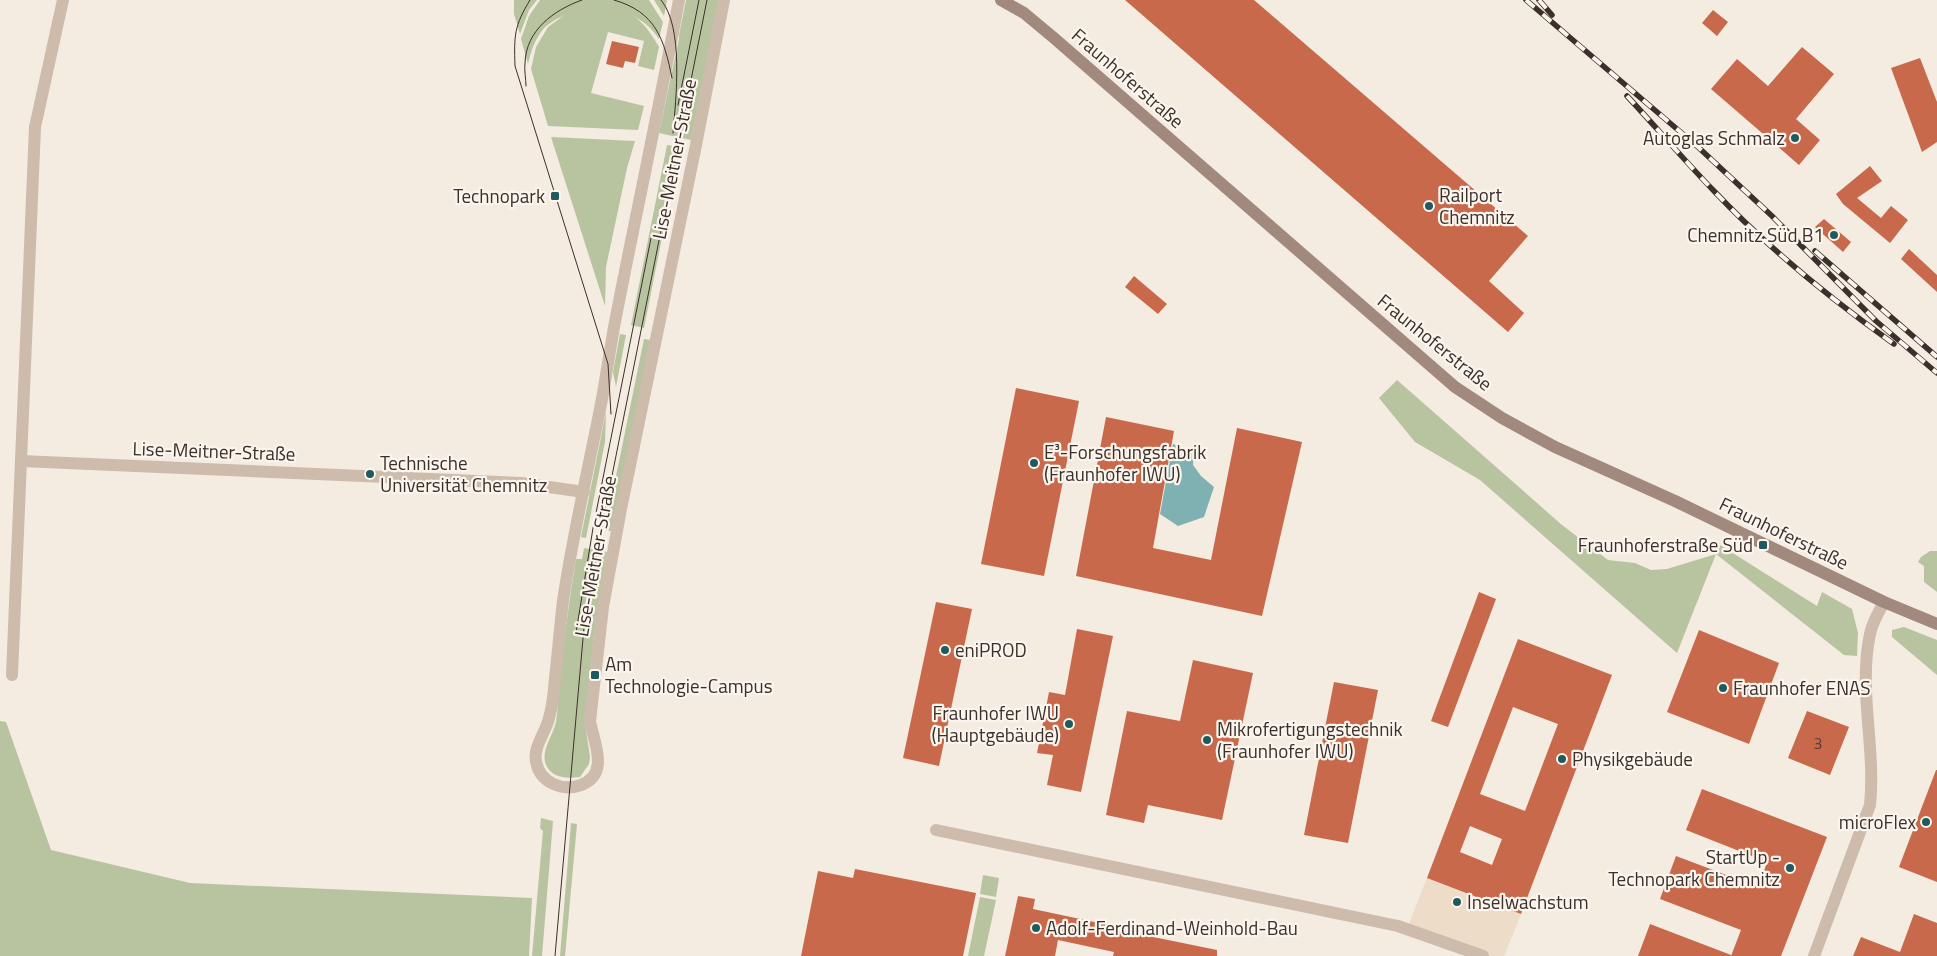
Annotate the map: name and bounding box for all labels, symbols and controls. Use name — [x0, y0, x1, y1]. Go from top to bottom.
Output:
street label: Fraunhoferstraße — [1066, 21, 1191, 135]
street label: Lise-Meitner-Straße — [644, 76, 703, 242]
place label: Autoglas Schmalz — [1643, 123, 1785, 152]
marker: Autoglas Schmalz — [1789, 132, 1801, 144]
place label: Railport Chemnitz — [1439, 180, 1515, 231]
place label: Technopark — [453, 181, 545, 210]
marker: Technopark — [549, 190, 561, 202]
marker: Railport Chemnitz — [1423, 200, 1435, 212]
place label: Chemnitz Süd B1 — [1687, 220, 1824, 249]
marker: Chemnitz Süd B1 — [1828, 229, 1840, 241]
street label: Fraunhoferstraße — [1372, 286, 1499, 397]
street label: Lise-Meitner-Straße — [132, 433, 296, 468]
place label: E³-Forschungsfabrik (Fraunhofer IWU) — [1044, 437, 1206, 488]
place label: Technische Universität Chemnitz — [380, 448, 547, 499]
marker: E³-Forschungsfabrik (Fraunhofer IWU) — [1028, 457, 1040, 469]
marker: Technische Universität Chemnitz — [364, 468, 376, 480]
street label: Lise-Meitner-Straße — [566, 473, 623, 639]
street label: Fraunhoferstraße — [1715, 489, 1854, 576]
place label: Fraunhoferstraße Süd — [1578, 530, 1753, 559]
marker: Fraunhoferstraße Süd — [1757, 539, 1769, 551]
place label: eniPROD — [955, 635, 1027, 664]
marker: eniPROD — [939, 644, 951, 656]
place label: Am Technologie-Campus — [605, 649, 773, 700]
marker: Am Technologie-Campus — [589, 669, 601, 681]
place label: Fraunhofer ENAS — [1733, 673, 1871, 702]
marker: Fraunhofer ENAS — [1717, 682, 1729, 694]
place label: Fraunhofer IWU (Hauptgebäude) — [931, 698, 1059, 749]
place label: Mikrofertigungstechnik (Fraunhofer IWU) — [1217, 714, 1403, 765]
marker: Fraunhofer IWU (Hauptgebäude) — [1063, 718, 1075, 730]
house number: 3 — [1814, 731, 1822, 755]
marker: Mikrofertigungstechnik (Fraunhofer IWU) — [1201, 734, 1213, 746]
place label: Physikgebäude — [1572, 744, 1693, 773]
marker: Physikgebäude — [1556, 753, 1568, 765]
place label: microFlex — [1839, 807, 1916, 836]
marker: microFlex — [1920, 816, 1932, 828]
place label: StartUp - Technopark Chemnitz — [1608, 842, 1780, 893]
marker: StartUp - Technopark Chemnitz — [1784, 862, 1796, 874]
place label: Inselwachstum — [1467, 887, 1589, 916]
marker: Inselwachstum — [1451, 896, 1463, 908]
place label: Adolf-Ferdinand-Weinhold-Bau — [1046, 913, 1298, 942]
marker: Adolf-Ferdinand-Weinhold-Bau — [1030, 922, 1042, 934]

